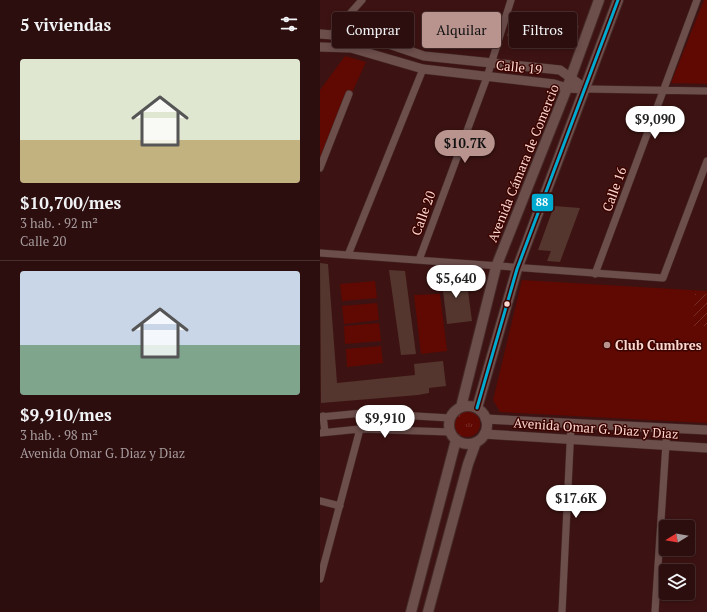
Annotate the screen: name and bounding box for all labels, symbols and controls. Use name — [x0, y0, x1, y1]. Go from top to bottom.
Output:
chip: Comprar — [332, 12, 414, 48]
chip: Alquilar — [422, 12, 501, 48]
chip: Filtros — [509, 12, 577, 48]
text: 5 viviendas — [20, 13, 111, 36]
icon: filters — [278, 13, 300, 35]
street label: Calle 19 — [495, 56, 543, 78]
street label: Avenida Cámara de Comercio — [483, 81, 563, 245]
icon: home — [124, 85, 196, 157]
pin: $9,090 — [622, 106, 688, 140]
text: $9,090 — [635, 110, 675, 128]
pin: $10.7K — [432, 130, 498, 164]
text: $10.7K — [444, 134, 486, 152]
street label: Calle 16 — [598, 164, 630, 214]
street label: Calle 20 — [407, 188, 439, 238]
text: $10,700/mes — [20, 191, 121, 214]
line badge: 88 — [531, 193, 554, 212]
text: 88 — [536, 195, 548, 209]
text: 3 hab. · 92 m² — [20, 214, 98, 232]
text: Calle 20 — [20, 232, 66, 250]
pin: $5,640 — [423, 265, 489, 299]
text: $5,640 — [436, 269, 476, 287]
icon: home — [124, 297, 196, 369]
unlabelled marker — [502, 299, 512, 309]
place label: Club Cumbres — [615, 336, 702, 354]
marker: Club Cumbres — [602, 340, 612, 350]
text: $9,910/mes — [20, 403, 112, 426]
pin: $9,910 — [352, 405, 418, 439]
text: $9,910 — [365, 409, 405, 427]
street label: Avenida Omar G. Diaz y Diaz — [513, 413, 679, 443]
text: 3 hab. · 98 m² — [20, 426, 98, 444]
text: Avenida Omar G. Diaz y Diaz — [20, 444, 185, 462]
pin: $17.6K — [543, 485, 609, 519]
text: $17.6K — [555, 489, 597, 507]
north arrow — [659, 520, 695, 556]
map controls — [659, 520, 695, 600]
button: layers — [659, 564, 695, 600]

